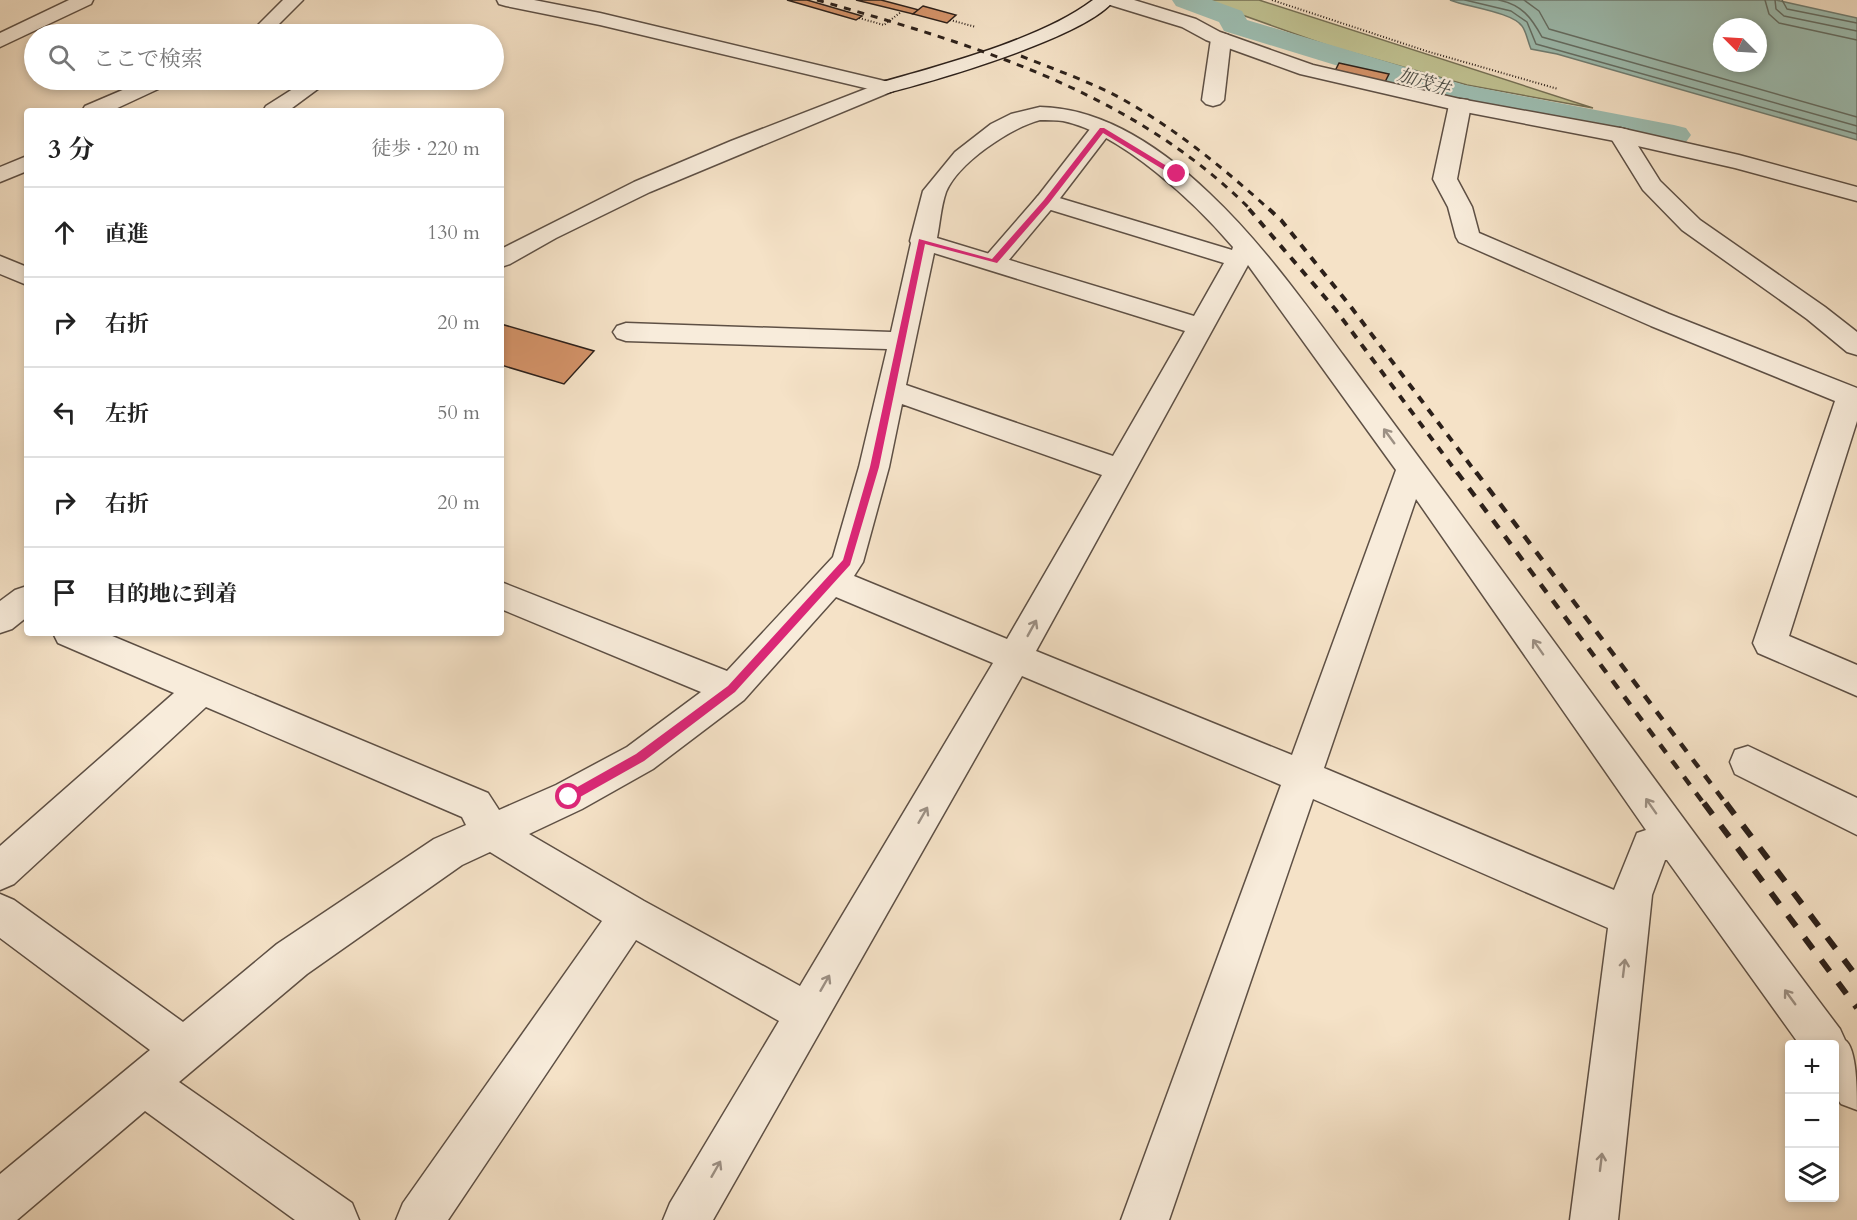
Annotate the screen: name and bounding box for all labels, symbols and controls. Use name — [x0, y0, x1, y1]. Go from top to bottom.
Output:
north arrow — [1713, 18, 1767, 72]
search box — [24, 24, 504, 90]
icon: search — [45, 41, 78, 74]
text: ここで検索 — [93, 44, 203, 74]
water label: 加茂井 — [1394, 63, 1455, 103]
text: 3 分 — [48, 132, 94, 167]
text: 徒歩 · 220 m — [371, 135, 480, 162]
route end — [1163, 160, 1189, 186]
icon: ahead — [48, 216, 81, 249]
text: 直進 — [105, 219, 149, 249]
text: 130 m — [427, 219, 480, 246]
icon: right — [48, 306, 81, 339]
text: 右折 — [105, 309, 149, 339]
text: 20 m — [437, 309, 480, 336]
icon: left — [48, 396, 81, 429]
text: 左折 — [105, 399, 149, 429]
text: 50 m — [437, 399, 480, 426]
one-way arrow — [1382, 429, 1395, 445]
icon: right — [48, 486, 81, 519]
text: 右折 — [105, 489, 149, 519]
text: 20 m — [437, 489, 480, 516]
icon: arrive — [48, 576, 81, 609]
text: 目的地に到着 — [105, 579, 237, 609]
one-way arrow — [1026, 620, 1038, 637]
one-way arrow — [1532, 639, 1544, 655]
route start — [555, 783, 581, 809]
one-way arrow — [1644, 798, 1657, 814]
one-way arrow — [918, 806, 930, 823]
one-way arrow — [1619, 959, 1630, 979]
one-way arrow — [819, 975, 831, 992]
one-way arrow — [1784, 990, 1797, 1006]
map controls — [1785, 1040, 1839, 1202]
button: + — [1785, 1040, 1839, 1094]
button: − — [1785, 1094, 1839, 1148]
button: layers — [1785, 1148, 1839, 1202]
one-way arrow — [1595, 1152, 1606, 1172]
one-way arrow — [711, 1161, 722, 1179]

